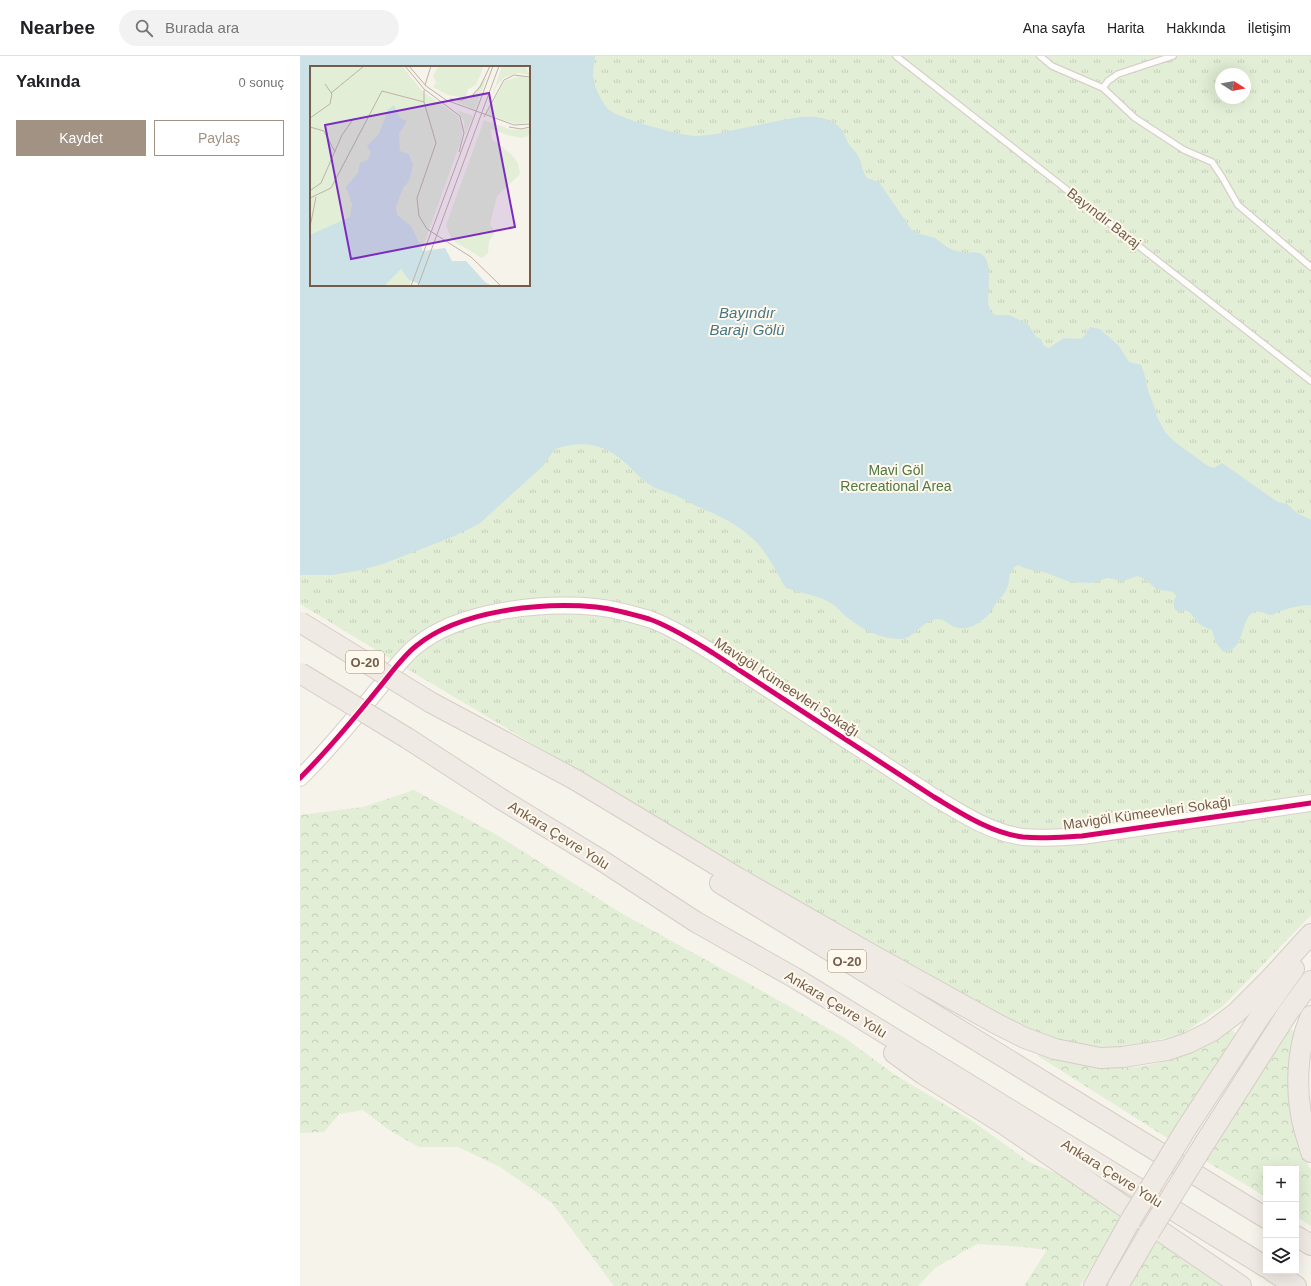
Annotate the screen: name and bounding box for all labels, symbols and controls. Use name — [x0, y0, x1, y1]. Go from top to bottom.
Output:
search box — [119, 10, 399, 46]
text: Nearbee — [20, 17, 95, 38]
icon: search — [133, 17, 155, 39]
text: Burada ara — [165, 19, 239, 36]
text: Ana sayfa — [1023, 20, 1085, 36]
text: Harita — [1107, 20, 1144, 36]
text: Hakkında — [1166, 20, 1225, 36]
text: İletişim — [1247, 20, 1291, 36]
inset map — [310, 66, 530, 286]
north arrow — [1215, 68, 1251, 104]
text: Yakında — [16, 72, 80, 91]
text: 0 sonuç — [238, 75, 284, 90]
button: Kaydet — [16, 120, 146, 156]
button: Paylaş — [154, 120, 284, 156]
street label: Bayındır Baraj — [1064, 184, 1144, 252]
water label: Bayındır Barajı Gölü — [709, 304, 785, 338]
park label: Mavi Göl Recreational Area — [840, 462, 952, 494]
street label: Mavigöl Kümeevleri Sokağı — [712, 634, 862, 740]
road number: O-20 — [346, 651, 384, 673]
street label: Mavigöl Kümeevleri Sokağı — [1062, 793, 1232, 833]
street label: Ankara Çevre Yolu — [506, 797, 612, 873]
road number: O-20 — [828, 950, 866, 972]
street label: Ankara Çevre Yolu — [782, 967, 890, 1041]
street label: Ankara Çevre Yolu — [1059, 1135, 1165, 1211]
map controls — [1263, 1166, 1299, 1274]
button: + — [1263, 1166, 1299, 1202]
button: − — [1263, 1202, 1299, 1238]
button: layers — [1263, 1238, 1299, 1274]

